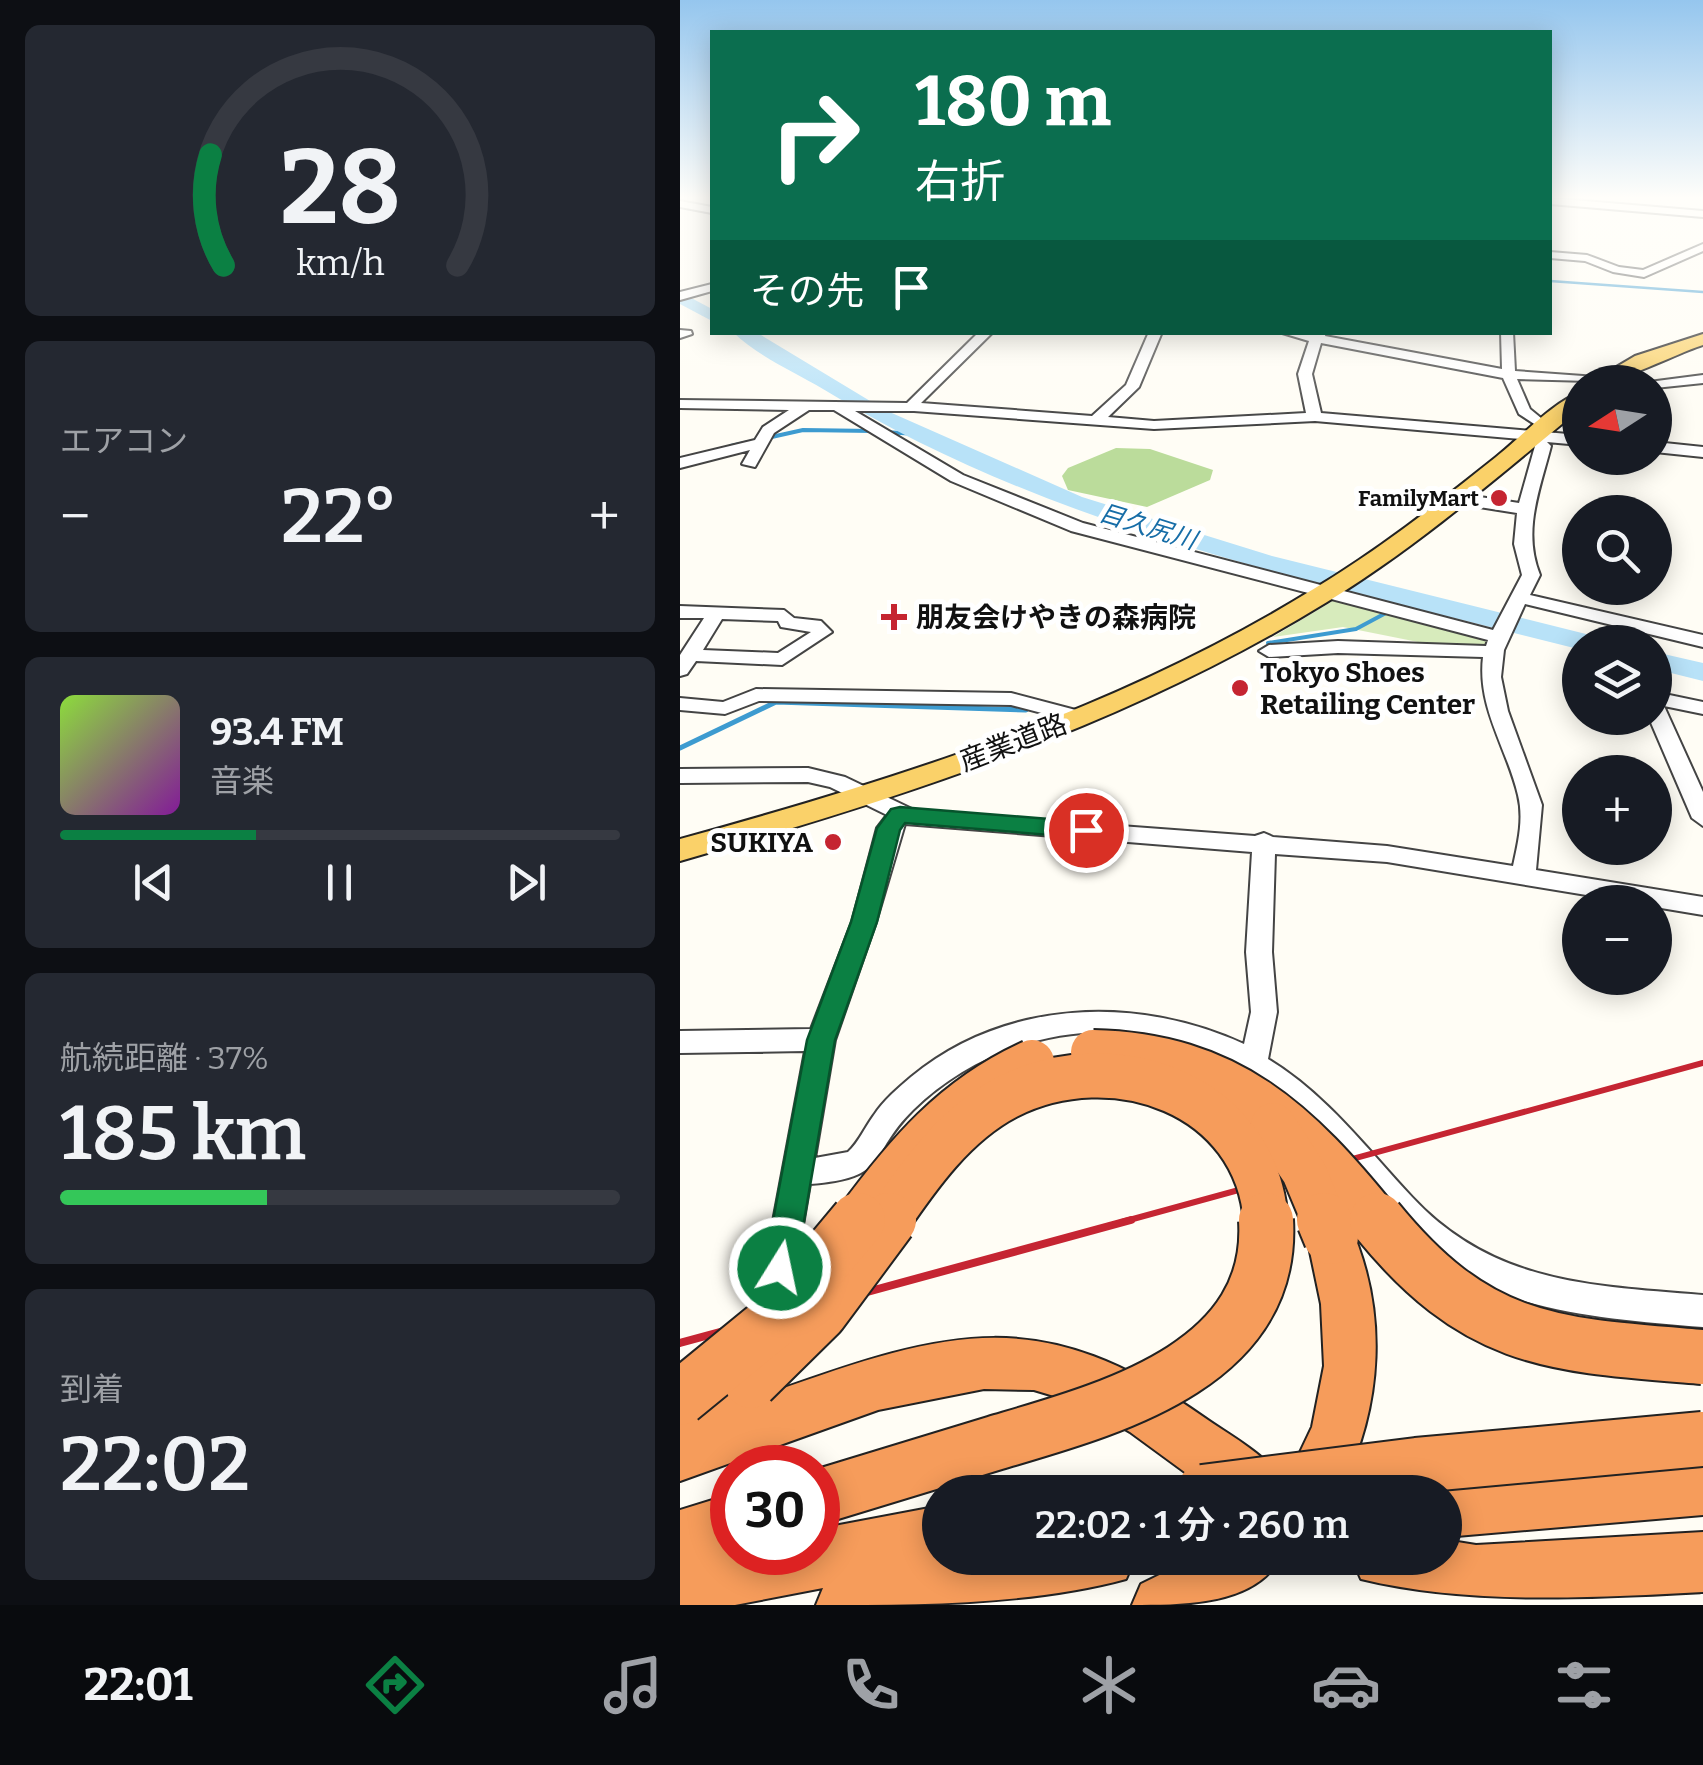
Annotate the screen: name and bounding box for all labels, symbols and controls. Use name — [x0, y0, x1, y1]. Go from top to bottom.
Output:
text: 180 m — [915, 60, 1111, 144]
icon: right — [750, 70, 880, 200]
text: 28 — [279, 126, 401, 251]
text: 右折 — [915, 155, 1005, 209]
text: km/h — [296, 242, 384, 284]
icon: arrive — [884, 260, 939, 315]
text: その先 — [750, 268, 864, 314]
north arrow — [1562, 365, 1672, 475]
map controls — [1562, 365, 1672, 995]
text: エアコン — [60, 422, 188, 460]
text: 22° — [281, 472, 398, 562]
text: − — [60, 484, 90, 550]
text: + — [589, 484, 620, 550]
place label: FamilyMart — [1358, 485, 1479, 512]
marker: FamilyMart — [1488, 487, 1510, 509]
button: search — [1562, 495, 1672, 605]
water label: 目久尻川 — [1095, 498, 1203, 557]
place label: 朋友会けやきの森病院 — [916, 601, 1196, 634]
marker: 朋友会けやきの森病院 — [881, 604, 907, 630]
button: layers — [1562, 625, 1672, 735]
place label: Tokyo Shoes Retailing Center — [1260, 656, 1475, 721]
marker: Tokyo Shoes Retailing Center — [1229, 677, 1251, 699]
street label: 産業道路 — [955, 707, 1071, 778]
text: 93.4 FM — [210, 709, 344, 755]
button: + — [1562, 755, 1672, 865]
text: 音楽 — [210, 762, 274, 800]
pin — [1044, 788, 1129, 873]
icon: arrive — [1059, 803, 1114, 858]
place label: SUKIYA — [710, 826, 813, 859]
marker: SUKIYA — [822, 831, 844, 853]
icon: previous — [126, 855, 181, 910]
icon: pause — [312, 855, 367, 910]
icon: next — [499, 855, 554, 910]
button: − — [1562, 885, 1672, 995]
text: 航続距離 · 37% — [60, 1039, 269, 1077]
text: 185 km — [60, 1089, 306, 1179]
position arrow — [728, 1216, 832, 1320]
text: 到着 — [60, 1370, 124, 1408]
text: 22:02 — [60, 1420, 250, 1510]
speed limit sign: 30 — [710, 1445, 840, 1575]
text: 22:02 · 1 分 · 260 m — [1035, 1502, 1349, 1548]
icon: directions — [360, 1650, 430, 1720]
icon: music — [598, 1650, 668, 1720]
icon: phone — [836, 1650, 906, 1720]
icon: climate — [1074, 1650, 1144, 1720]
icon: car — [1311, 1650, 1381, 1720]
icon: filters — [1549, 1650, 1619, 1720]
text: 22:01 — [84, 1658, 193, 1712]

